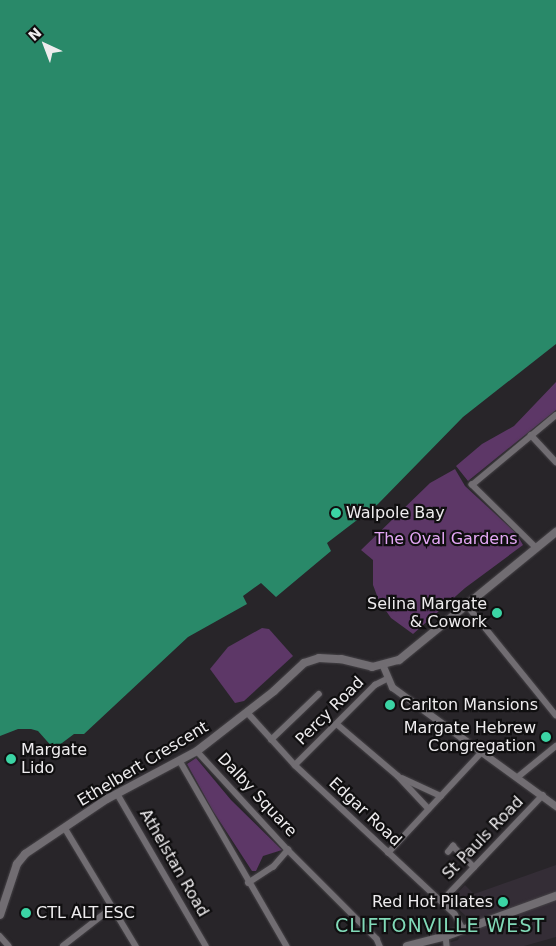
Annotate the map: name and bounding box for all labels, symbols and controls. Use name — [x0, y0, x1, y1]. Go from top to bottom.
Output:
north arrow — [20, 20, 70, 70]
text: N — [25, 24, 45, 44]
place label: Walpole Bay — [346, 503, 445, 523]
marker: Walpole Bay — [330, 507, 342, 519]
park label: The Oval Gardens — [374, 529, 518, 549]
place label: Selina Margate & Cowork — [367, 594, 487, 632]
marker: Selina Margate & Cowork — [491, 607, 503, 619]
street label: Percy Road — [292, 673, 368, 749]
place label: Carlton Mansions — [400, 695, 538, 715]
marker: Carlton Mansions — [384, 699, 396, 711]
street label: Ethelbert Crescent — [74, 717, 212, 811]
place label: Margate Hebrew Congregation — [404, 718, 536, 756]
marker: Margate Hebrew Congregation — [540, 731, 552, 743]
place label: Margate Lido — [21, 740, 87, 778]
street label: Dalby Square — [213, 749, 301, 841]
marker: Margate Lido — [5, 753, 17, 765]
street label: Edgar Road — [325, 774, 405, 850]
street label: St Pauls Road — [438, 792, 528, 884]
street label: Athelstan Road — [135, 806, 213, 920]
place label: Red Hot Pilates — [372, 892, 493, 912]
marker: Red Hot Pilates — [497, 896, 509, 908]
place label: CTL ALT ESC — [36, 903, 135, 923]
marker: CTL ALT ESC — [20, 907, 32, 919]
district label: CLIFTONVILLE WEST — [333, 915, 547, 937]

